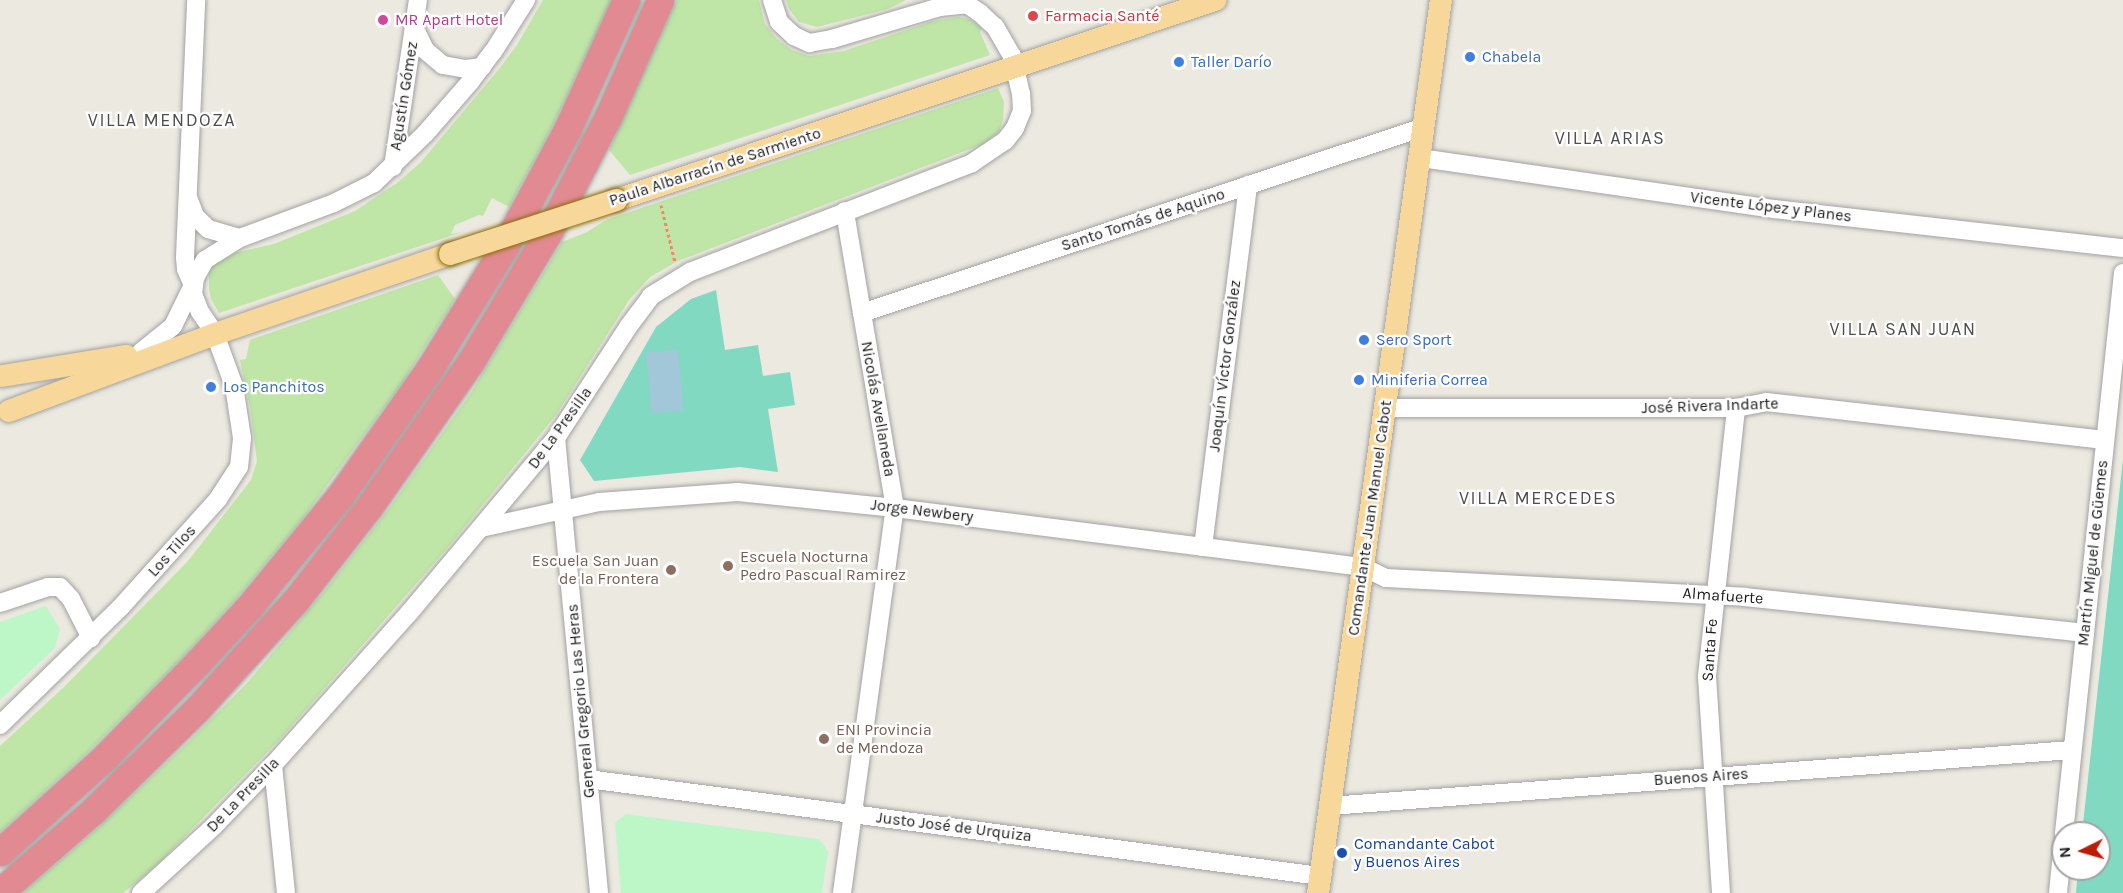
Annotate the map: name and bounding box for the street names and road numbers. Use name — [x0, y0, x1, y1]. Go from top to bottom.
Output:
street label: Agustín Gómez — [386, 40, 422, 152]
street label: Paula Albarracín de Sarmiento — [607, 124, 823, 210]
street label: Santo Tomás de Aquino — [1059, 184, 1227, 256]
street label: Vicente López y Planes — [1689, 188, 1853, 226]
street label: Joaquín Víctor González — [1205, 279, 1245, 453]
street label: Nicolás Avellaneda — [857, 340, 899, 478]
street label: De La Presilla — [524, 383, 596, 473]
street label: José Rivera Indarte — [1641, 394, 1779, 418]
street label: Comandante Juan Manuel Cabot — [1344, 399, 1396, 637]
street label: Martín Miguel de Güemes — [2074, 459, 2112, 647]
street label: Jorge Newbery — [869, 495, 975, 527]
street label: Los Tilos — [144, 521, 200, 581]
street label: Almafuerte — [1682, 584, 1764, 608]
street label: General Gregorio Las Heras — [563, 603, 599, 799]
street label: Santa Fe — [1698, 618, 1722, 682]
street label: De La Presilla — [203, 754, 283, 836]
street label: Buenos Aires — [1653, 764, 1749, 790]
street label: Justo José de Urquiza — [875, 808, 1033, 846]

